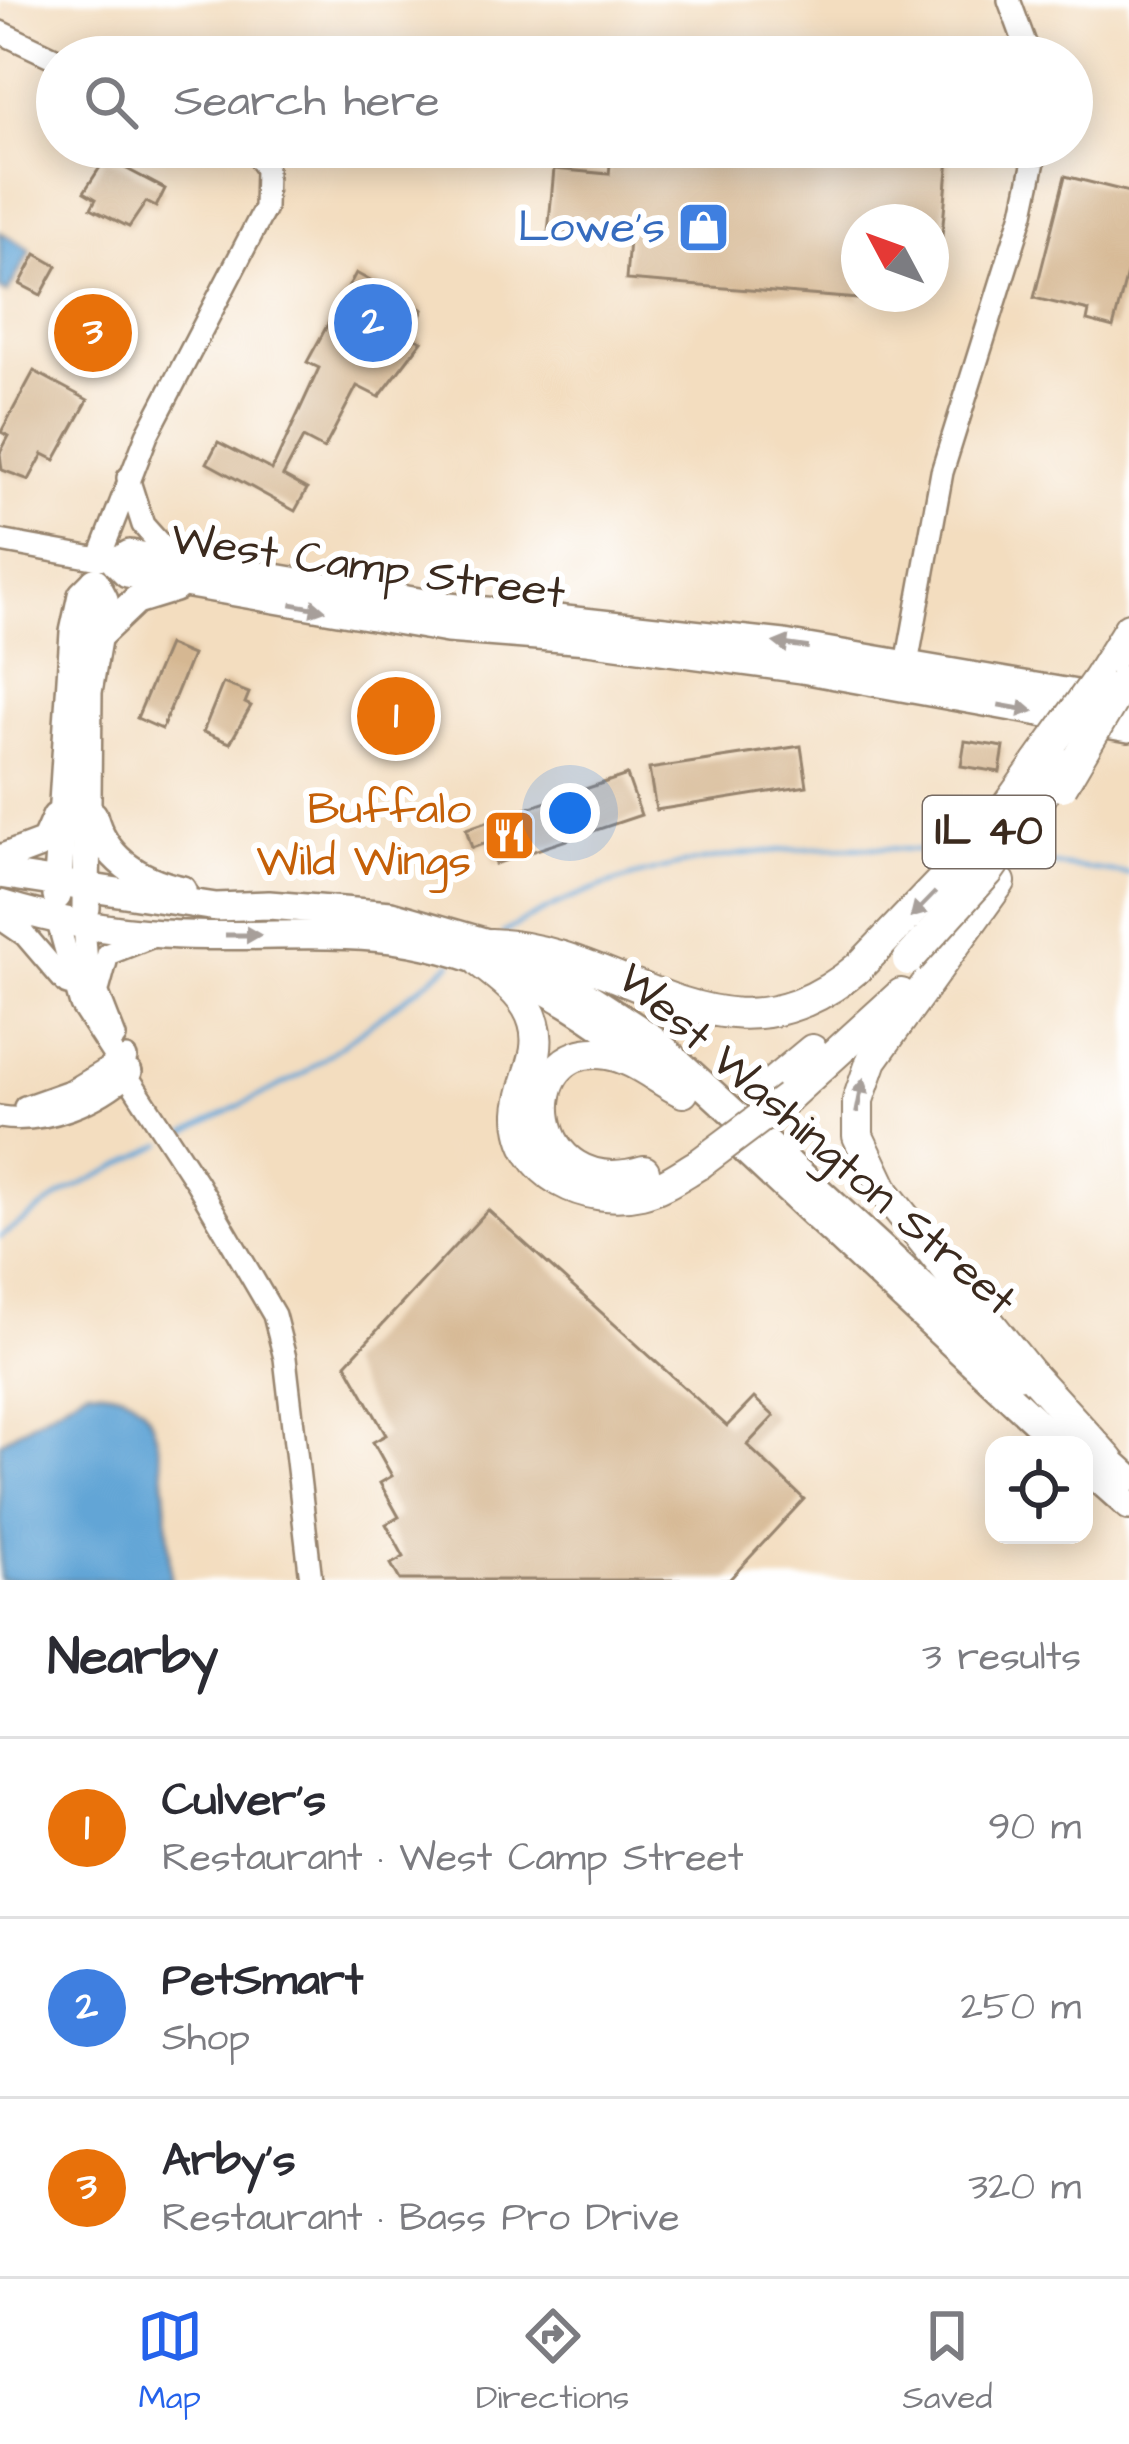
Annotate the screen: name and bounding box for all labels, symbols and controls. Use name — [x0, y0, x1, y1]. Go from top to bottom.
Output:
search box — [36, 36, 1093, 168]
icon: search — [78, 69, 144, 135]
text: Search here — [174, 71, 440, 133]
place label: Lowe's — [518, 197, 665, 259]
shop icon: Lowe's — [676, 200, 732, 256]
north arrow — [841, 204, 949, 312]
pin: 2 — [334, 278, 412, 368]
pin: 3 — [54, 288, 132, 378]
street label: West Camp Street — [167, 509, 569, 625]
one-way arrow — [290, 598, 328, 617]
one-way arrow — [772, 635, 809, 654]
pin: 1 — [357, 671, 435, 761]
one-way arrow — [997, 699, 1035, 718]
place label: Buffalo Wild Wings — [256, 779, 471, 893]
your location — [540, 783, 600, 843]
road number: IL 40 — [923, 796, 1055, 868]
restaurant icon: Buffalo Wild Wings — [482, 808, 538, 864]
one-way arrow — [909, 890, 937, 919]
one-way arrow — [225, 925, 263, 945]
street label: West Washington Street — [603, 949, 1029, 1331]
one-way arrow — [851, 1077, 870, 1115]
map controls — [985, 1436, 1093, 1544]
button: locate — [985, 1436, 1093, 1544]
text: Nearby — [48, 1623, 218, 1694]
text: 3 results — [922, 1631, 1081, 1685]
text: Culver's — [162, 1770, 326, 1832]
text: 1 — [85, 1801, 90, 1855]
text: 90 m — [988, 1801, 1081, 1855]
text: Restaurant · West Camp Street — [162, 1832, 743, 1886]
text: PetSmart — [162, 1950, 363, 2012]
text: 2 — [76, 1981, 98, 2035]
text: 250 m — [960, 1981, 1081, 2035]
text: Shop — [162, 2012, 250, 2066]
text: Arby's — [162, 2130, 296, 2192]
text: 3 — [77, 2161, 97, 2215]
text: 320 m — [968, 2161, 1081, 2215]
text: Restaurant · Bass Pro Drive — [162, 2192, 680, 2246]
tab: Map — [137, 2303, 203, 2421]
tab: Directions — [476, 2303, 629, 2421]
tab: Saved — [902, 2303, 992, 2421]

